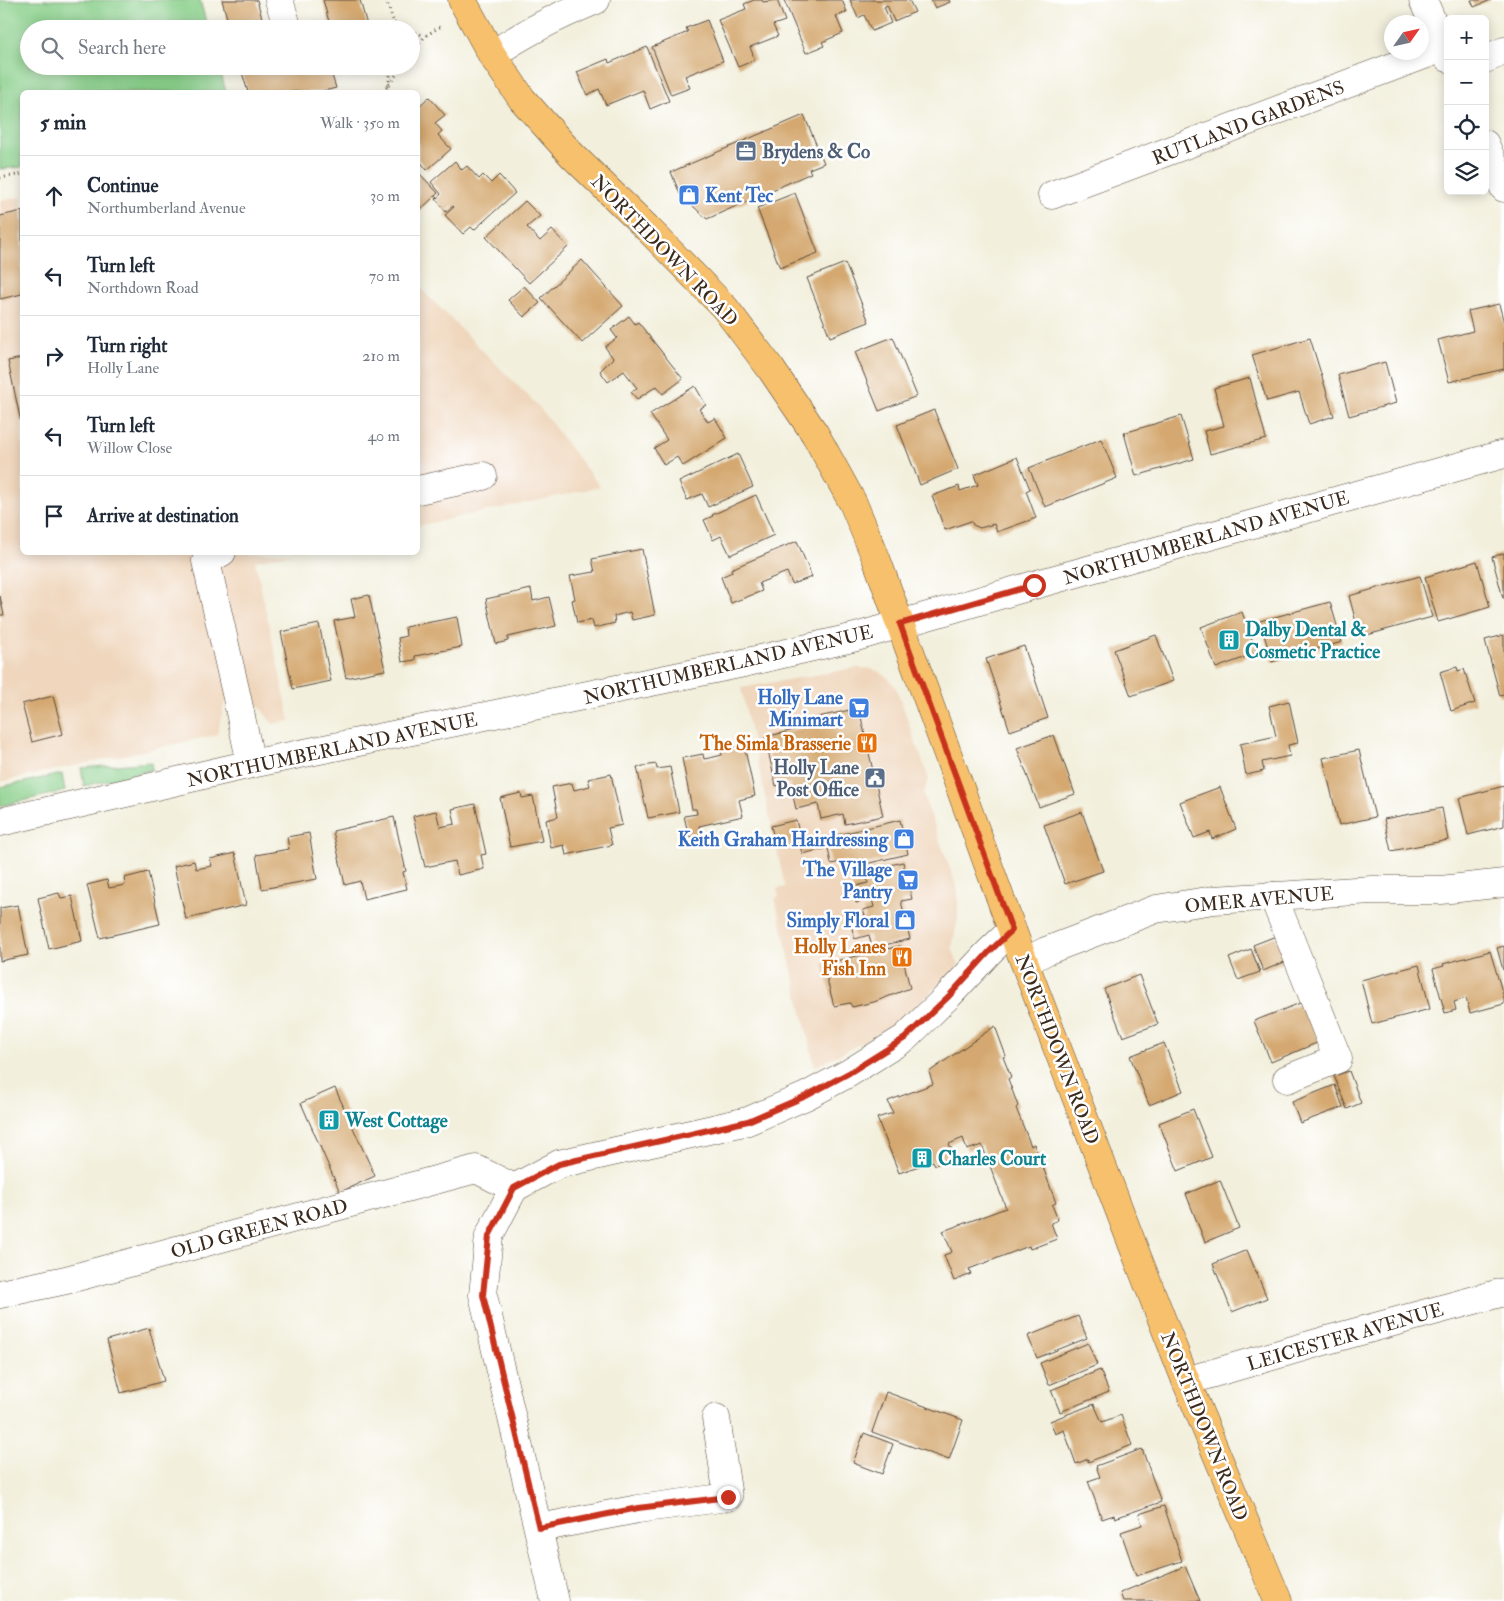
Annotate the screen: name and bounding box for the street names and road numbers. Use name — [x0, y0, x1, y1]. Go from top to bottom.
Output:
street label: RUTLAND GARDENS — [1149, 75, 1348, 171]
street label: NORTHDOWN ROAD — [586, 170, 743, 332]
street label: NORTHUMBERLAND AVENUE — [1061, 486, 1352, 590]
street label: NORTHUMBERLAND AVENUE — [581, 620, 876, 710]
street label: NORTHUMBERLAND AVENUE — [185, 707, 480, 793]
street label: OMER AVENUE — [1184, 881, 1335, 918]
street label: NORTHDOWN ROAD — [1010, 951, 1104, 1148]
street label: OLD GREEN ROAD — [168, 1194, 350, 1264]
street label: LEICESTER AVENUE — [1244, 1297, 1447, 1376]
street label: NORTHDOWN ROAD — [1155, 1328, 1253, 1524]

